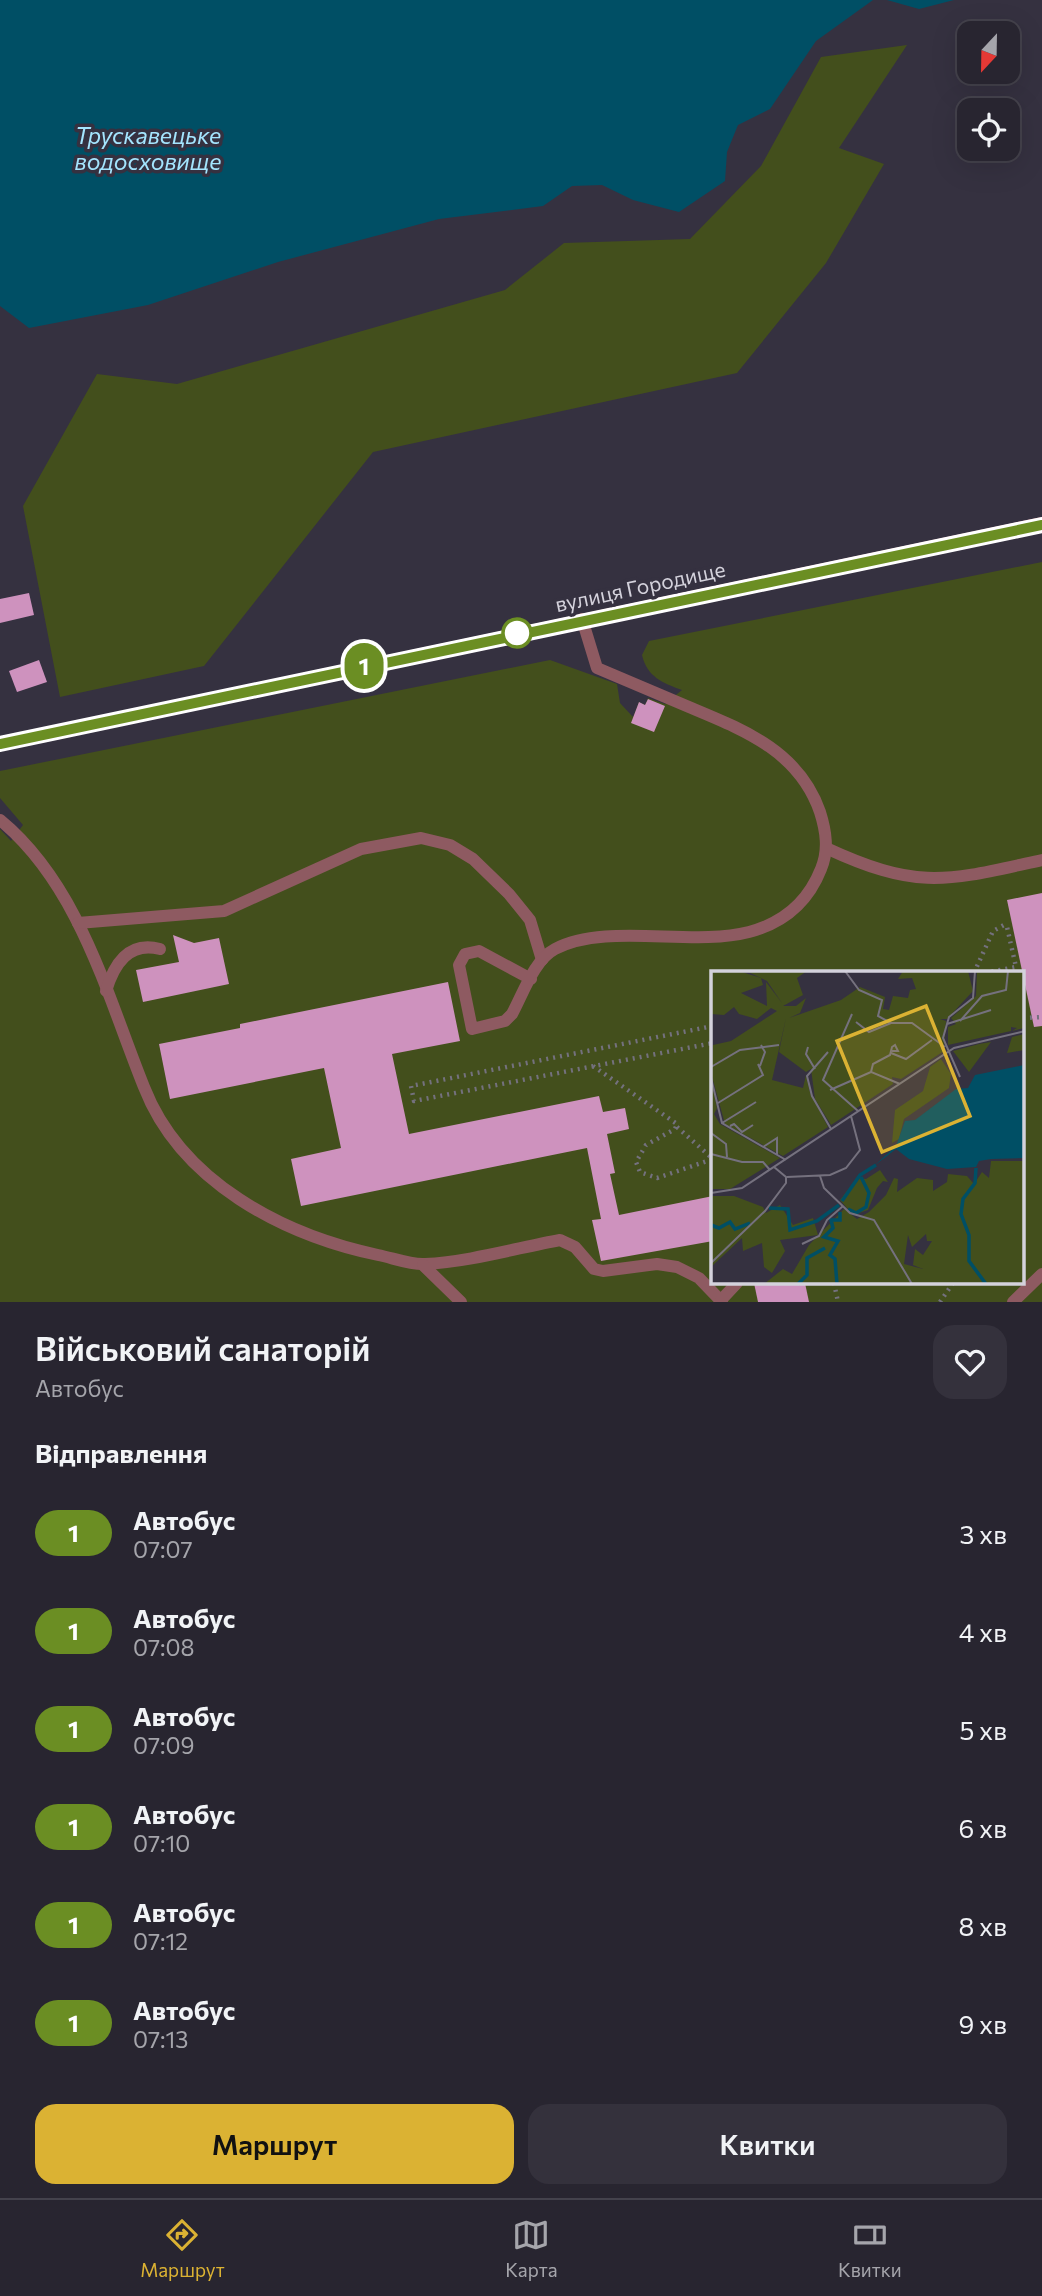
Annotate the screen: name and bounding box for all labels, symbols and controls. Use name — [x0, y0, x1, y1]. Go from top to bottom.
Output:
north arrow — [957, 21, 1020, 84]
map controls — [957, 21, 1020, 161]
button: locate — [957, 98, 1020, 161]
water label: Трускавецьке водосховище — [75, 121, 221, 175]
street label: вулиця Городище — [553, 556, 727, 616]
unlabelled marker — [502, 618, 532, 648]
line badge: 1 — [341, 643, 387, 689]
text: 1 — [359, 651, 369, 680]
inset map — [711, 971, 1024, 1284]
button: heart — [933, 1325, 1007, 1399]
text: Військовий санаторій — [35, 1327, 370, 1368]
text: Автобус — [35, 1374, 124, 1402]
text: Відправлення — [35, 1437, 207, 1468]
text: Автобус — [133, 1504, 235, 1535]
text: 1 — [68, 1518, 79, 1547]
text: 3 хв — [960, 1518, 1007, 1549]
text: 07:07 — [133, 1535, 193, 1563]
text: Автобус — [133, 1602, 235, 1633]
text: 1 — [68, 1616, 79, 1645]
text: 4 хв — [959, 1616, 1007, 1647]
text: 07:08 — [133, 1633, 194, 1661]
text: Автобус — [133, 1700, 235, 1731]
text: 1 — [68, 1714, 79, 1743]
text: 5 хв — [959, 1714, 1007, 1745]
text: 07:09 — [133, 1731, 194, 1759]
text: Автобус — [133, 1798, 235, 1829]
text: 1 — [68, 1812, 79, 1841]
text: 6 хв — [959, 1812, 1007, 1843]
text: 07:10 — [133, 1829, 190, 1857]
text: Автобус — [133, 1896, 235, 1927]
text: 1 — [68, 1910, 79, 1939]
text: 8 хв — [959, 1910, 1007, 1941]
text: 07:12 — [133, 1927, 188, 1955]
text: Автобус — [133, 1994, 235, 2025]
text: 1 — [68, 2008, 79, 2037]
text: 9 хв — [959, 2008, 1007, 2039]
text: 07:13 — [133, 2025, 188, 2053]
button: Маршрут — [35, 2104, 514, 2184]
button: Квитки — [528, 2104, 1007, 2184]
tab: Маршрут — [140, 2216, 225, 2281]
tab: Карта — [505, 2216, 557, 2281]
tab: Квитки — [838, 2216, 902, 2281]

